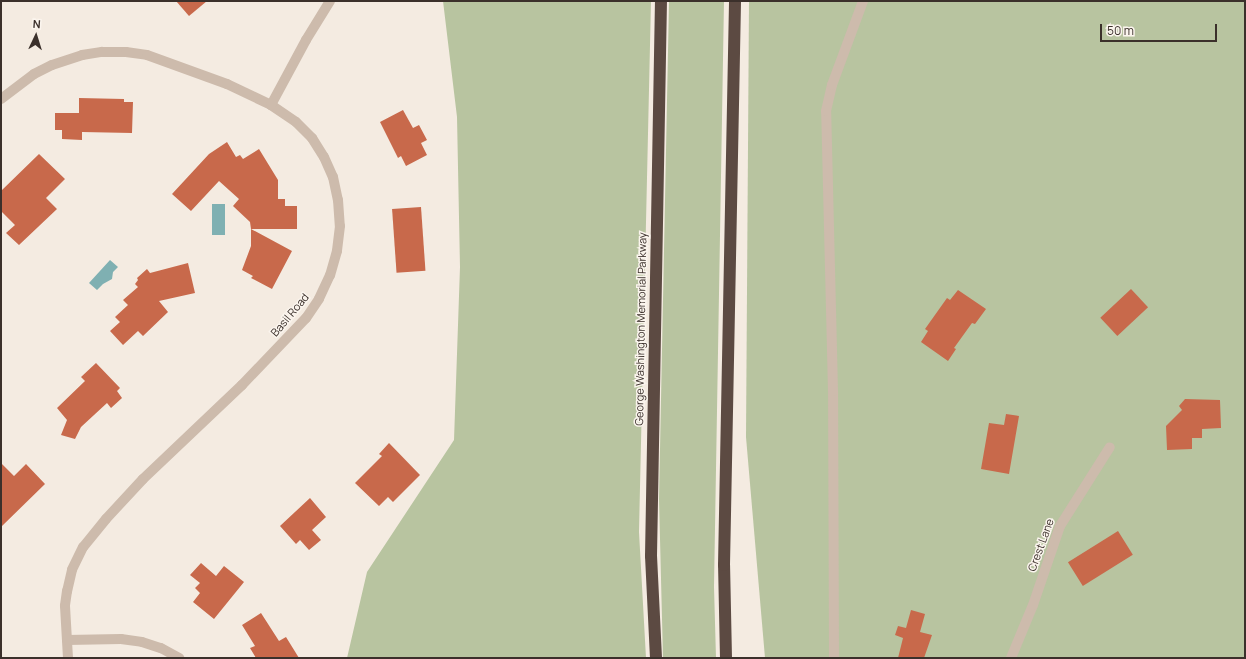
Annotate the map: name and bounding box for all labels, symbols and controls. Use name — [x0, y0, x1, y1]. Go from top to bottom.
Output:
north arrow — [16, 16, 56, 56]
text: N — [32, 16, 41, 31]
scale bar — [1102, 16, 1219, 42]
text: 50 m — [1107, 22, 1134, 39]
street label: George Washington Memorial Parkway — [633, 232, 649, 426]
street label: Basil Road — [268, 291, 312, 339]
street label: Crest Lane — [1025, 517, 1057, 573]

